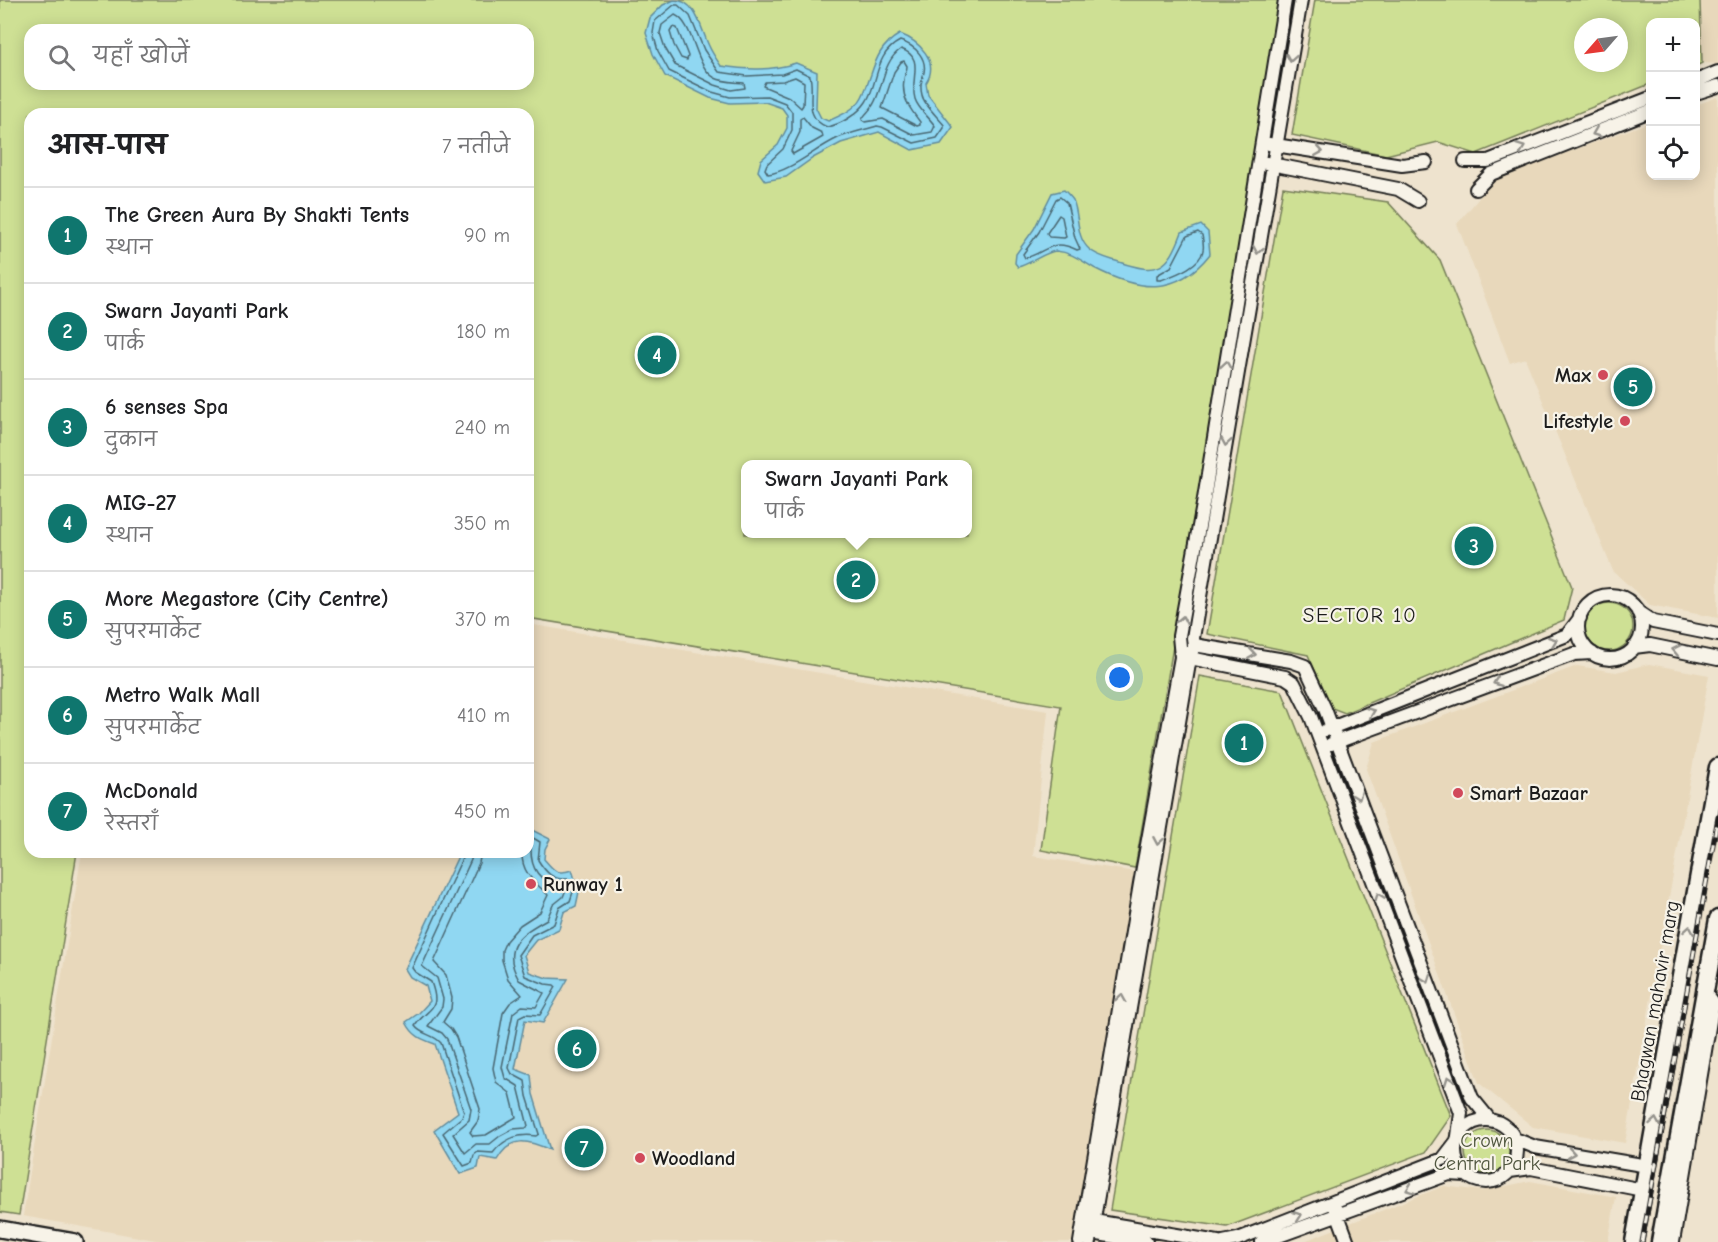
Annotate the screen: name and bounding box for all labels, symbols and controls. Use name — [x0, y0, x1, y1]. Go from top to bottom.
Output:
north arrow — [1574, 18, 1628, 72]
map controls — [1646, 18, 1700, 180]
button: + — [1646, 18, 1700, 72]
search box — [24, 24, 534, 90]
icon: search — [45, 41, 78, 74]
text: यहाँ खोजें — [93, 43, 189, 69]
one-way arrow — [1285, 52, 1298, 62]
button: − — [1646, 72, 1700, 126]
one-way arrow — [1591, 126, 1602, 138]
button: locate — [1646, 126, 1700, 180]
text: आस-पास — [48, 131, 167, 161]
text: 7 नतीजे — [442, 135, 510, 158]
one-way arrow — [1515, 143, 1526, 155]
one-way arrow — [1315, 145, 1324, 157]
text: The Green Aura By Shakti Tents — [105, 202, 409, 228]
text: 1 — [64, 224, 71, 247]
text: 90 m — [464, 224, 510, 247]
text: स्थान — [105, 236, 152, 259]
one-way arrow — [1253, 245, 1265, 254]
text: Swarn Jayanti Park — [105, 298, 288, 324]
text: 2 — [63, 320, 72, 343]
text: 180 m — [456, 320, 510, 343]
text: पार्क — [105, 332, 144, 355]
pin: 4 — [638, 332, 676, 378]
one-way arrow — [1219, 361, 1231, 370]
place label: Max — [1555, 364, 1591, 387]
pin: 5 — [1614, 364, 1652, 410]
marker: Max — [1596, 368, 1610, 382]
text: 6 senses Spa — [105, 394, 228, 420]
place label: Lifestyle — [1543, 410, 1613, 433]
marker: Lifestyle — [1618, 414, 1632, 428]
text: 3 — [63, 416, 72, 439]
text: 240 m — [455, 416, 510, 439]
text: दुकान — [105, 428, 157, 451]
one-way arrow — [1220, 437, 1233, 447]
popup — [741, 460, 972, 538]
text: Swarn Jayanti Park — [765, 466, 948, 492]
text: MIG-27 — [105, 490, 176, 516]
text: पार्क — [765, 500, 804, 523]
text: 4 — [63, 512, 72, 535]
text: 350 m — [454, 512, 510, 535]
text: स्थान — [105, 524, 152, 547]
pin: 3 — [1454, 524, 1494, 568]
pin: 2 — [836, 558, 876, 602]
text: More Megastore (City Centre) — [105, 586, 389, 612]
district label: SECTOR 10 — [1303, 603, 1417, 627]
text: 5 — [62, 608, 73, 631]
text: 370 m — [455, 608, 510, 631]
one-way arrow — [1175, 615, 1188, 625]
text: सुपरमार्केट — [105, 620, 201, 643]
one-way arrow — [1547, 636, 1558, 648]
one-way arrow — [1672, 645, 1682, 658]
one-way arrow — [1247, 647, 1257, 660]
your location — [1105, 663, 1134, 692]
one-way arrow — [1492, 675, 1503, 688]
text: Metro Walk Mall — [105, 682, 260, 708]
text: 6 — [62, 704, 73, 727]
text: 410 m — [457, 704, 510, 727]
one-way arrow — [1365, 707, 1376, 719]
text: सुपरमार्केट — [105, 716, 201, 739]
pin: 1 — [1224, 720, 1264, 766]
text: McDonald — [105, 778, 198, 804]
place label: Smart Bazaar — [1470, 782, 1588, 805]
marker: Smart Bazaar — [1451, 786, 1465, 800]
one-way arrow — [1350, 791, 1363, 801]
text: 7 — [63, 800, 72, 823]
text: 450 m — [454, 800, 510, 823]
text: रेस्तराँ — [105, 812, 158, 835]
one-way arrow — [1153, 836, 1165, 845]
place label: Runway 1 — [543, 873, 623, 896]
marker: Runway 1 — [524, 877, 538, 891]
one-way arrow — [1374, 892, 1387, 903]
street label: Bhagwan mahavir marg — [1626, 899, 1684, 1103]
one-way arrow — [1682, 926, 1695, 936]
one-way arrow — [1419, 973, 1432, 984]
one-way arrow — [1114, 993, 1127, 1003]
pin: 6 — [558, 1026, 596, 1072]
one-way arrow — [1443, 1075, 1456, 1085]
one-way arrow — [1648, 1118, 1661, 1128]
pin: 7 — [564, 1126, 604, 1170]
park label: Crown Central Park — [1434, 1129, 1540, 1175]
place label: Woodland — [652, 1147, 735, 1170]
one-way arrow — [1567, 1147, 1576, 1159]
marker: Woodland — [633, 1151, 647, 1165]
one-way arrow — [1405, 1181, 1416, 1194]
one-way arrow — [1292, 1211, 1303, 1224]

